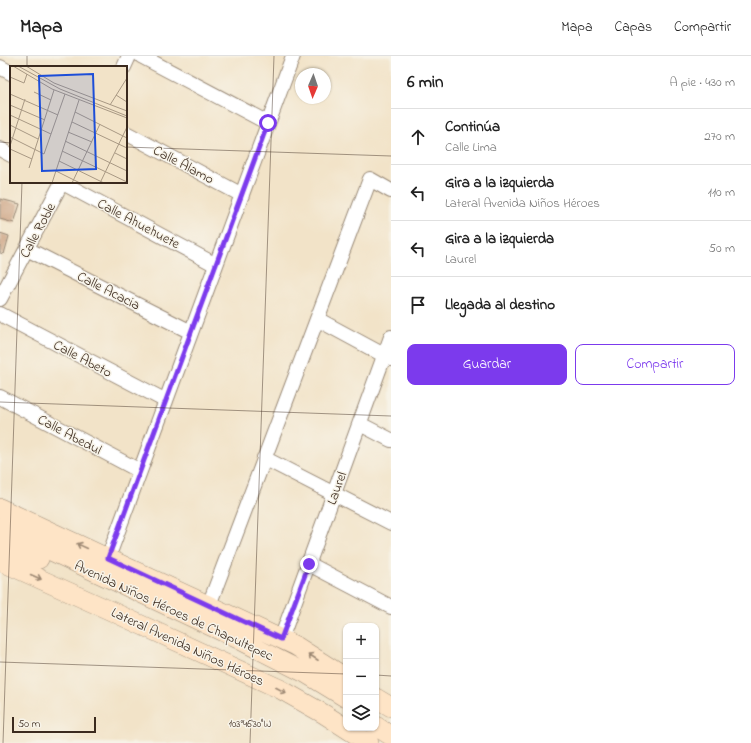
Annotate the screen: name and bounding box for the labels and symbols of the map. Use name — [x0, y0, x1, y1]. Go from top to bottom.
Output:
inset map — [10, 66, 127, 183]
north arrow — [295, 68, 331, 104]
route start — [259, 114, 277, 132]
street label: Calle Álamo — [149, 140, 218, 190]
street label: Calle Ahuehuete — [93, 194, 184, 255]
street label: Calle Roble — [15, 199, 62, 262]
street label: Calle Acacia — [73, 266, 144, 316]
street label: Calle Abeto — [49, 335, 115, 384]
street label: Calle Abedul — [33, 410, 105, 461]
street label: Laurel — [322, 469, 353, 508]
one-way arrow — [77, 542, 89, 549]
route end — [300, 555, 318, 573]
street label: Avenida Niños Héroes de Chapultepec — [70, 556, 277, 667]
one-way arrow — [29, 574, 41, 581]
street label: Lateral Avenida Niños Héroes — [107, 603, 267, 692]
one-way arrow — [307, 652, 319, 660]
one-way arrow — [275, 687, 287, 694]
scale bar — [12, 715, 96, 734]
text: 103°46'30"W — [229, 717, 271, 732]

